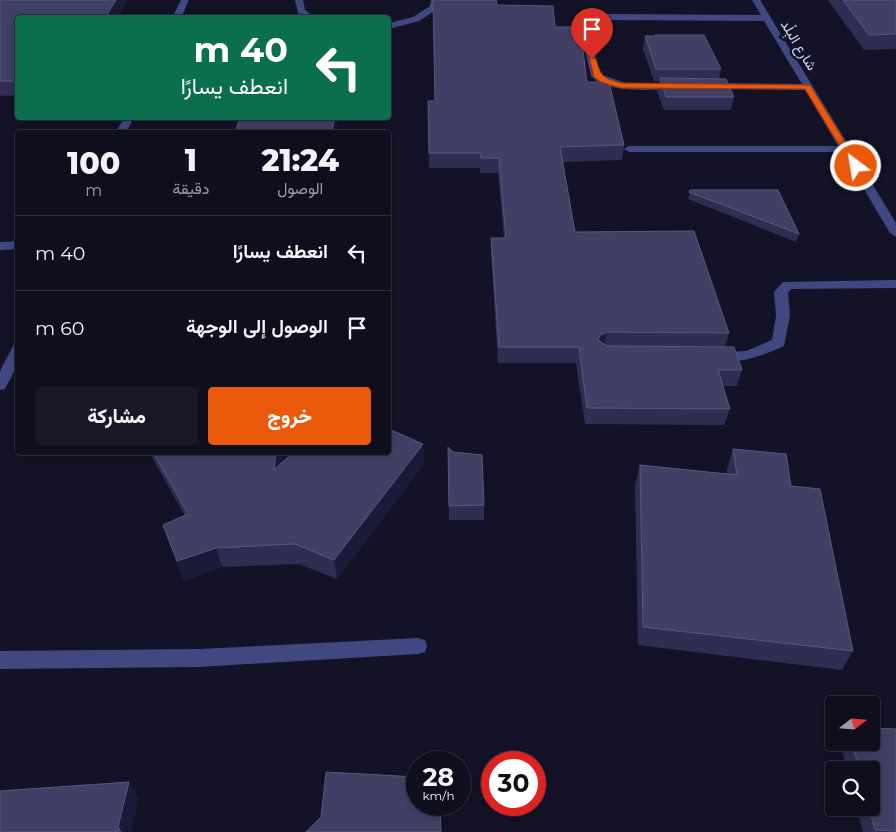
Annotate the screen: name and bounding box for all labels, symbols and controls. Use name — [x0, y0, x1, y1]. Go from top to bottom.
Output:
pin — [571, 8, 613, 59]
icon: arrive — [578, 15, 606, 43]
street label: شارع البِلْد — [775, 16, 821, 75]
text: 40 m — [193, 28, 288, 71]
icon: left — [306, 35, 371, 100]
text: انعطف يسارًا — [181, 73, 288, 100]
position arrow — [829, 139, 881, 191]
text: 1 — [185, 142, 197, 179]
text: 21:24 — [262, 142, 339, 179]
text: 100 — [67, 145, 120, 182]
text: دقيقة — [172, 179, 209, 198]
text: الوصول — [277, 179, 323, 198]
text: m — [85, 181, 102, 200]
icon: left — [343, 239, 371, 267]
text: انعطف يسارًا — [233, 240, 328, 263]
text: 40 m — [35, 242, 85, 265]
icon: arrive — [343, 314, 371, 342]
text: الوصول إلى الوجهة — [186, 315, 328, 338]
text: 60 m — [35, 317, 84, 340]
button: مشاركة — [35, 387, 198, 445]
button: خروج — [208, 387, 371, 445]
north arrow — [825, 696, 880, 751]
map controls — [825, 696, 880, 816]
speed limit sign: 30 — [481, 751, 546, 816]
button: search — [825, 761, 880, 816]
text: 28 — [423, 762, 454, 792]
text: km/h — [422, 788, 455, 803]

